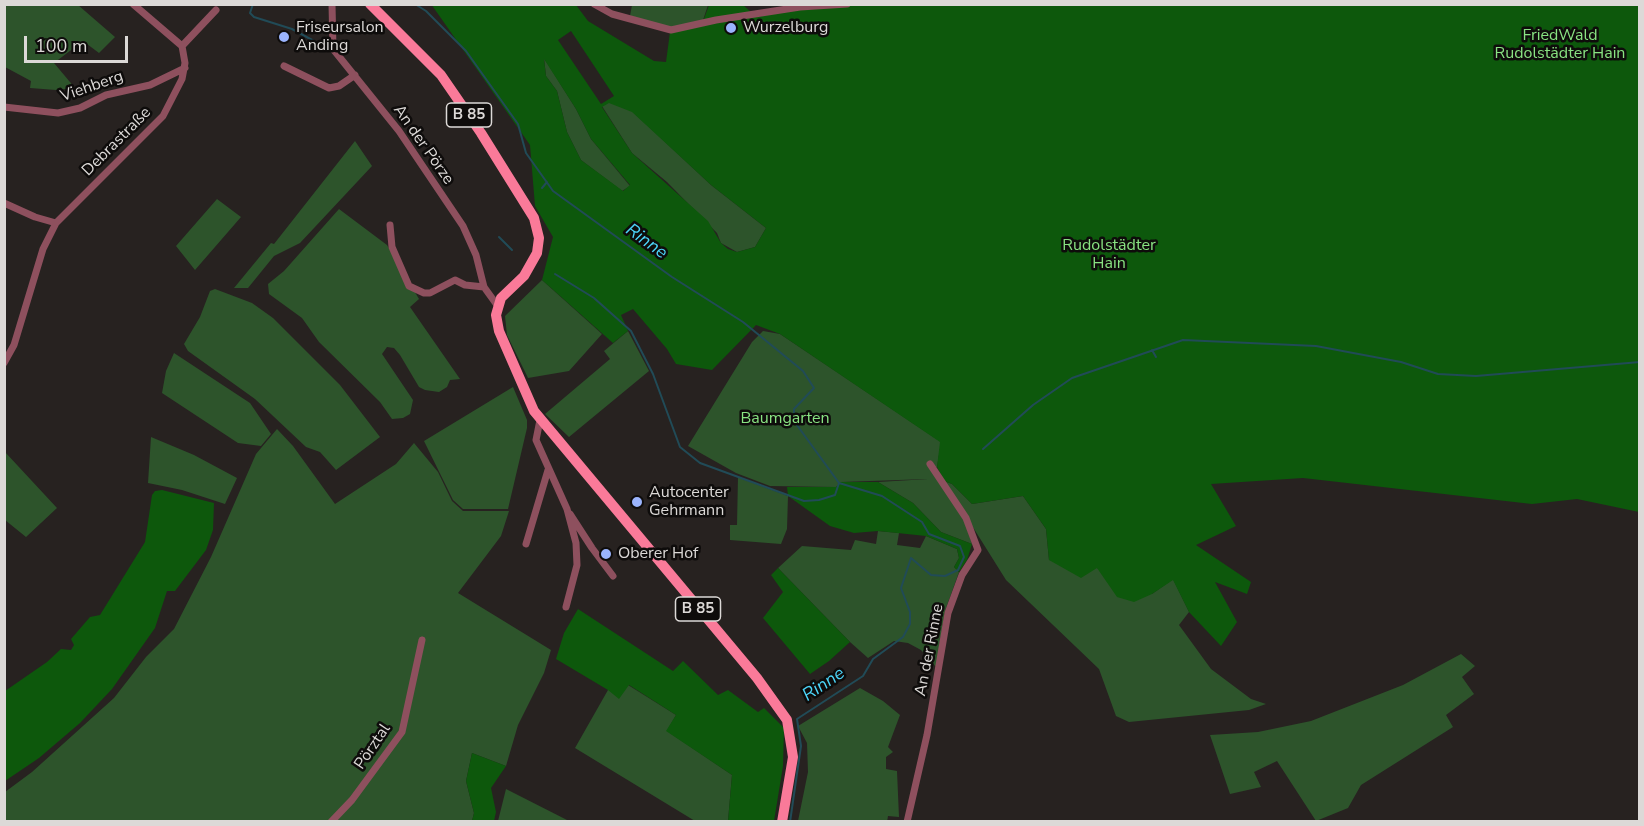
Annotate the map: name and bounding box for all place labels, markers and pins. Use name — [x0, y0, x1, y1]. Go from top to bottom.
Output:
place label: Friseursalon Anding — [296, 18, 384, 56]
place label: Wurzelburg — [743, 18, 828, 38]
marker: Wurzelburg — [724, 21, 738, 35]
marker: Friseursalon Anding — [277, 30, 291, 44]
place label: Autocenter Gehrmann — [649, 483, 729, 521]
marker: Autocenter Gehrmann — [630, 495, 644, 509]
place label: Oberer Hof — [618, 544, 698, 564]
marker: Oberer Hof — [599, 547, 613, 561]

